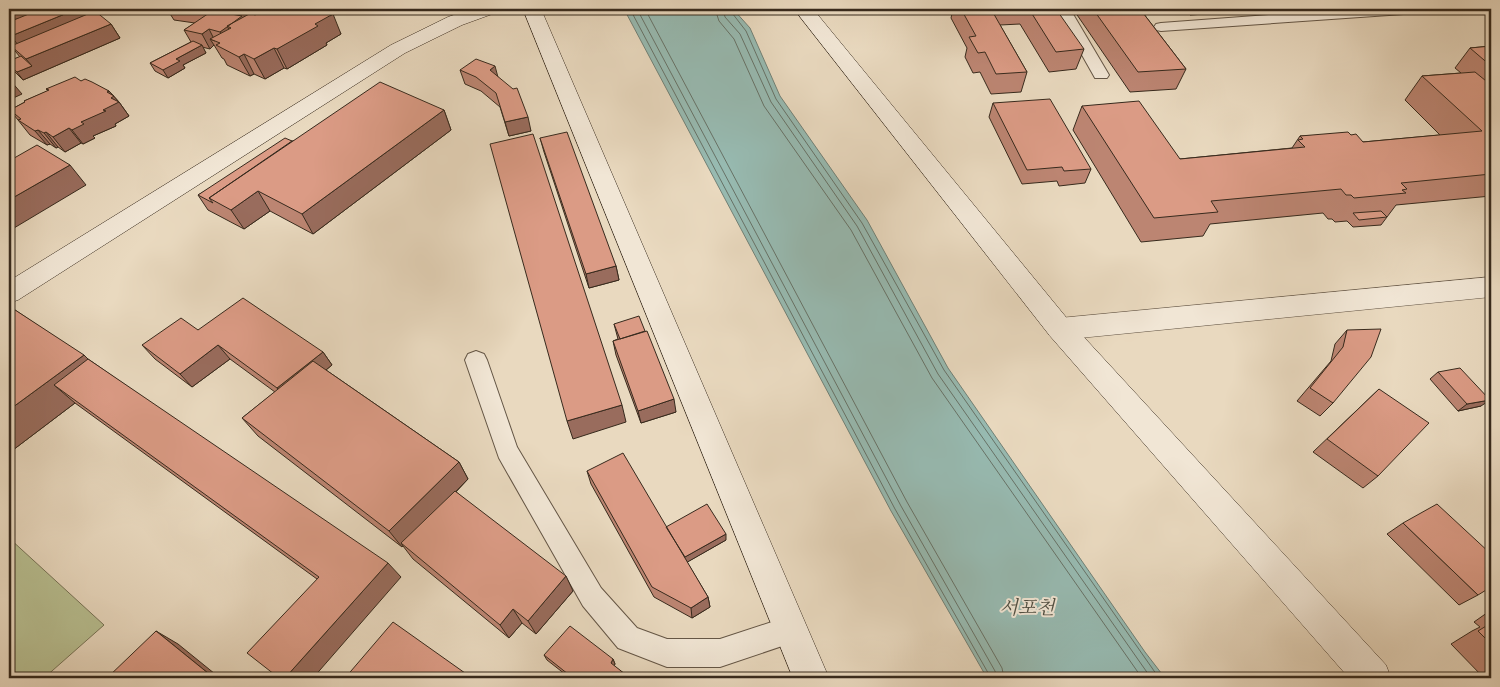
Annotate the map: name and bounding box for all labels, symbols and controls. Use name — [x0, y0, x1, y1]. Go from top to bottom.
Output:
water label: 서포천 — [999, 596, 1056, 619]

